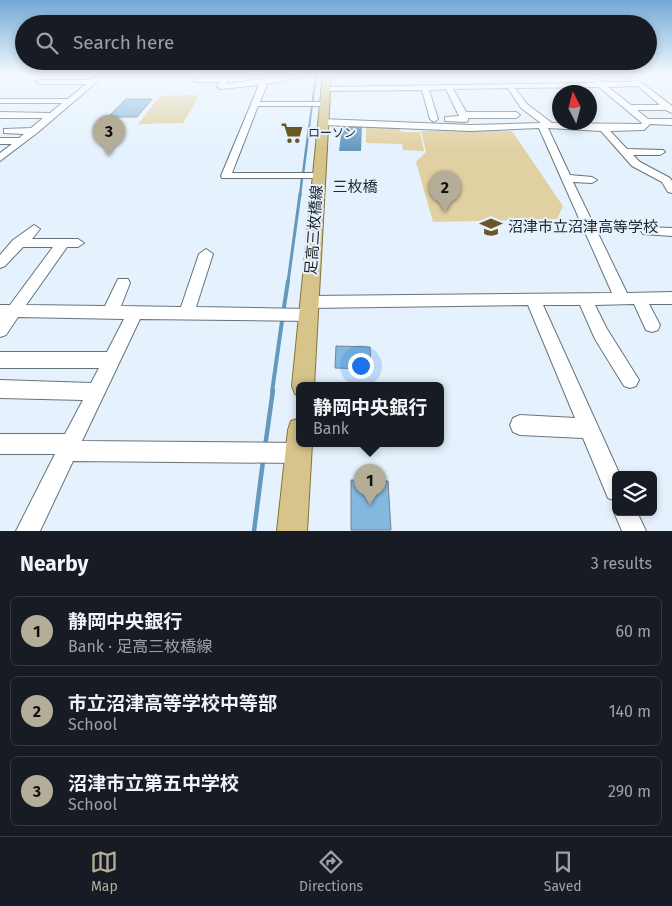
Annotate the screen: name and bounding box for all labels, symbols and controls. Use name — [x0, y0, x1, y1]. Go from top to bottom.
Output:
search box — [15, 15, 657, 70]
icon: search — [33, 29, 61, 57]
text: Search here — [73, 31, 174, 54]
north arrow — [552, 85, 597, 130]
pin: 3 — [93, 115, 125, 156]
supermarket icon: ローソン — [279, 120, 305, 146]
place label: ローソン — [308, 126, 356, 140]
pin: 2 — [429, 171, 461, 212]
district label: 三枚橋 — [332, 178, 378, 196]
street label: 足高三枚橋線 — [302, 184, 326, 276]
school or university icon: 沼津市立沼津高等学校 — [478, 214, 504, 240]
place label: 沼津市立沼津高等学校 — [508, 218, 658, 236]
your location — [348, 353, 374, 379]
popup — [296, 382, 444, 447]
text: 静岡中央銀行 — [313, 396, 427, 419]
text: Bank — [313, 419, 349, 438]
pin: 1 — [354, 464, 386, 505]
map controls — [612, 471, 657, 516]
button: layers — [612, 471, 657, 516]
text: Nearby — [20, 551, 88, 577]
text: 3 results — [591, 554, 652, 573]
text: 静岡中央銀行 — [68, 610, 182, 633]
text: 1 — [33, 622, 41, 641]
text: 60 m — [616, 622, 651, 641]
text: Bank · 足高三枚橋線 — [68, 637, 212, 656]
text: 市立沼津高等学校中等部 — [68, 692, 277, 715]
text: 2 — [33, 702, 41, 721]
text: 140 m — [609, 702, 651, 721]
text: School — [68, 715, 117, 734]
text: 沼津市立第五中学校 — [68, 772, 239, 795]
text: 3 — [33, 782, 41, 801]
text: 290 m — [608, 782, 651, 801]
text: School — [68, 795, 117, 814]
tab: Map — [90, 848, 118, 895]
tab: Directions — [299, 848, 363, 895]
tab: Saved — [544, 848, 582, 895]

